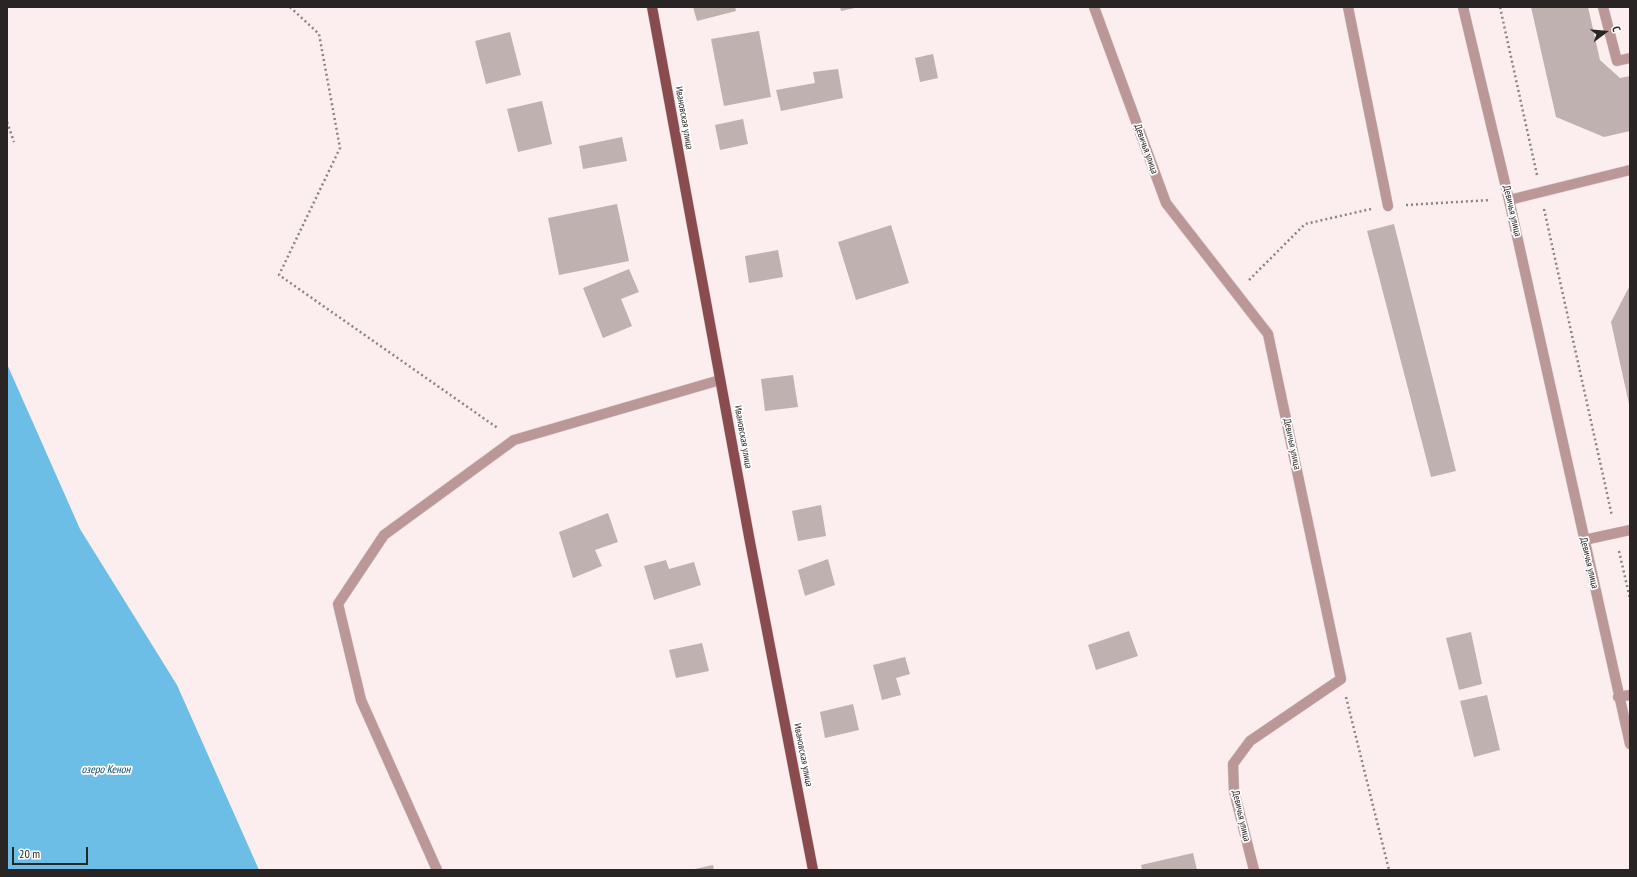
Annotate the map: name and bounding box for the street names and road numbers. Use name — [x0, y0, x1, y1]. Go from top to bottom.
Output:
street label: Ивановская улица — [673, 85, 695, 151]
street label: Девичья улица — [1131, 123, 1161, 175]
street label: Девичья улица — [1500, 184, 1524, 238]
street label: Ивановская улица — [732, 404, 754, 470]
street label: Девичья улица — [1281, 417, 1303, 471]
street label: Девичья улица — [1577, 536, 1601, 590]
street label: Ивановская улица — [791, 722, 815, 788]
street label: Девичья улица — [1229, 789, 1253, 843]

